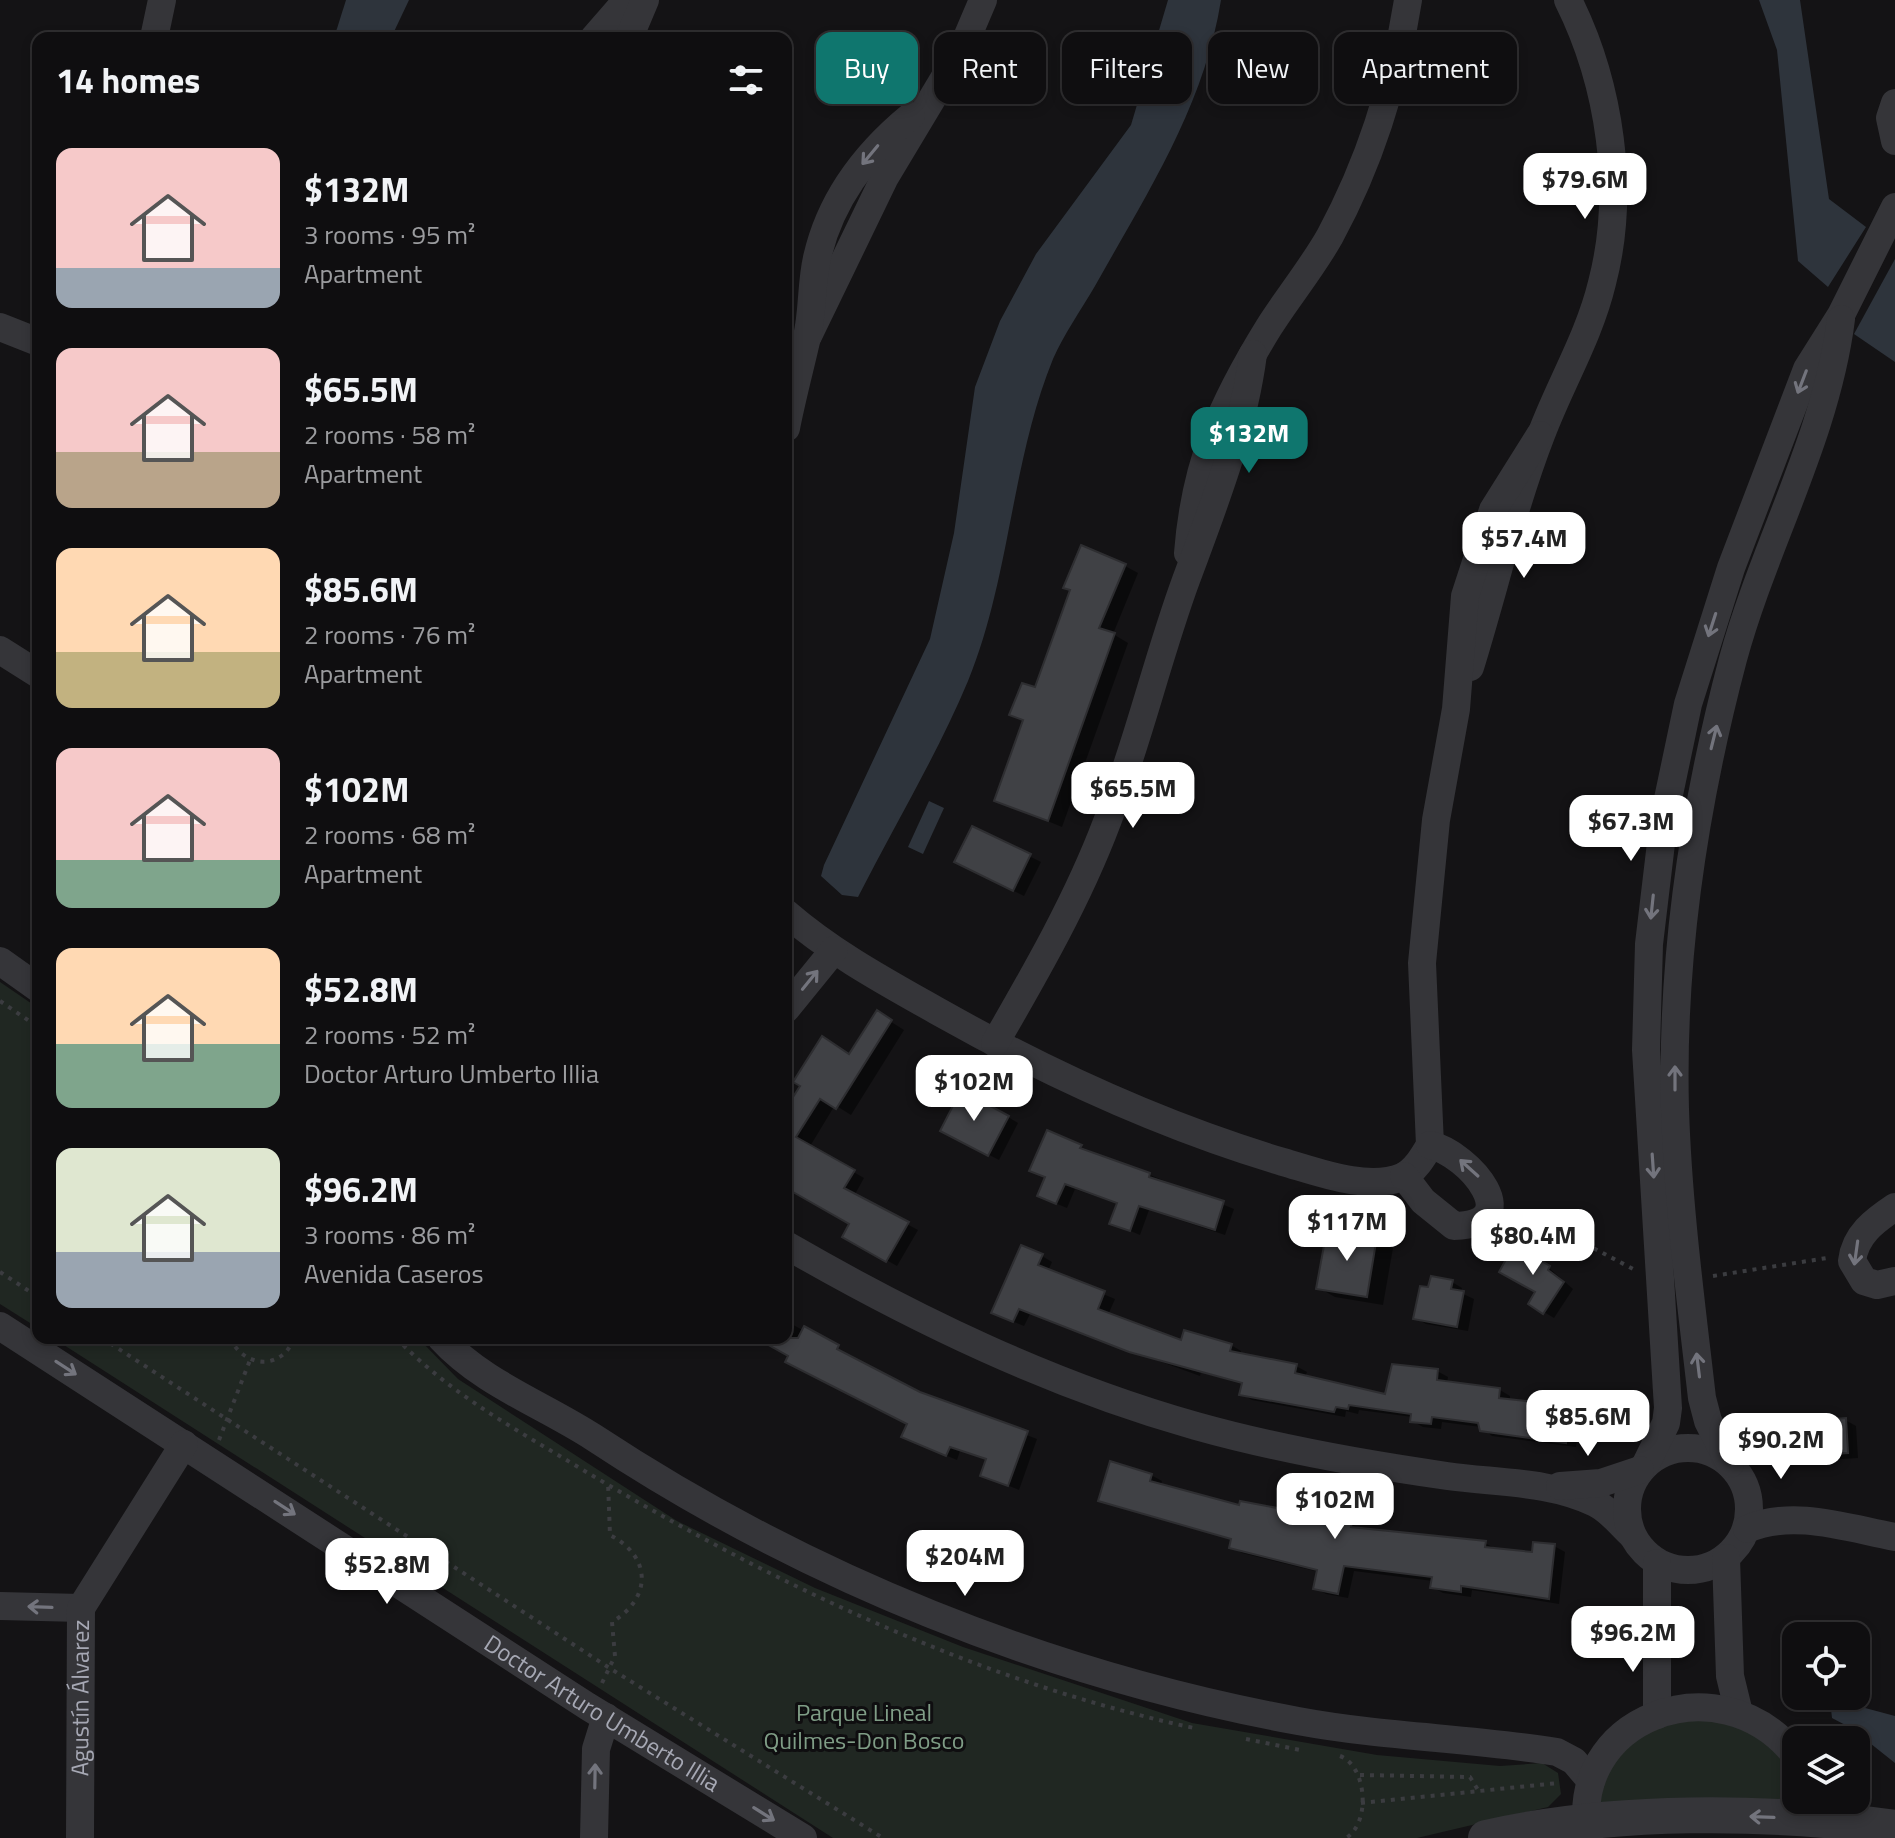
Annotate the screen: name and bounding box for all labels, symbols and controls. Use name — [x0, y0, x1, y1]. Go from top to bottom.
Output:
chip: Buy — [816, 32, 918, 104]
chip: Rent — [934, 32, 1046, 104]
chip: Filters — [1062, 32, 1192, 104]
chip: New — [1208, 32, 1318, 104]
chip: Apartment — [1334, 32, 1517, 104]
text: 14 homes — [56, 54, 200, 106]
icon: filters — [724, 58, 768, 102]
one-way arrow — [861, 145, 879, 165]
pin: $79.6M — [1520, 153, 1650, 221]
text: $79.6M — [1541, 159, 1629, 198]
text: $132M — [304, 163, 409, 215]
icon: home — [120, 180, 216, 276]
text: 3 rooms · 95 m² — [304, 215, 475, 254]
text: Apartment — [304, 254, 422, 293]
text: $65.5M — [304, 363, 418, 415]
one-way arrow — [1794, 369, 1808, 394]
icon: home — [120, 380, 216, 476]
pin: $132M — [1193, 407, 1305, 475]
text: $132M — [1209, 413, 1289, 452]
text: 2 rooms · 58 m² — [304, 415, 475, 454]
text: Apartment — [304, 454, 422, 493]
pin: $57.4M — [1459, 512, 1589, 580]
text: $57.4M — [1480, 518, 1568, 557]
text: $85.6M — [304, 563, 418, 615]
icon: home — [120, 580, 216, 676]
one-way arrow — [1703, 613, 1718, 638]
text: 2 rooms · 76 m² — [304, 615, 475, 654]
text: Apartment — [304, 654, 422, 693]
one-way arrow — [1707, 725, 1722, 751]
pin: $65.5M — [1068, 762, 1198, 830]
text: $102M — [304, 763, 409, 815]
text: $65.5M — [1089, 768, 1177, 807]
icon: home — [120, 780, 216, 876]
pin: $67.3M — [1566, 795, 1696, 863]
text: $67.3M — [1587, 801, 1675, 840]
text: 2 rooms · 68 m² — [304, 815, 475, 854]
text: Apartment — [304, 854, 422, 893]
one-way arrow — [1645, 893, 1660, 920]
text: $52.8M — [304, 963, 418, 1015]
one-way arrow — [801, 970, 819, 990]
icon: home — [120, 980, 216, 1076]
text: 2 rooms · 52 m² — [304, 1015, 475, 1054]
text: Doctor Arturo Umberto Illia — [304, 1054, 599, 1093]
pin: $102M — [918, 1055, 1030, 1123]
text: $102M — [934, 1061, 1014, 1100]
one-way arrow — [1667, 1065, 1683, 1092]
one-way arrow — [1646, 1152, 1661, 1179]
one-way arrow — [1459, 1159, 1479, 1177]
text: $96.2M — [304, 1163, 418, 1215]
icon: home — [120, 1180, 216, 1276]
pin: $117M — [1291, 1195, 1403, 1263]
text: $117M — [1307, 1201, 1387, 1240]
pin: $80.4M — [1468, 1209, 1598, 1277]
text: 3 rooms · 86 m² — [304, 1215, 475, 1254]
text: $80.4M — [1489, 1215, 1577, 1254]
one-way arrow — [1848, 1240, 1863, 1266]
text: Avenida Caseros — [304, 1254, 484, 1293]
one-way arrow — [1691, 1352, 1706, 1379]
one-way arrow — [54, 1361, 77, 1377]
pin: $85.6M — [1523, 1390, 1653, 1458]
text: $85.6M — [1544, 1396, 1632, 1435]
pin: $90.2M — [1716, 1413, 1846, 1481]
text: $90.2M — [1737, 1419, 1825, 1458]
pin: $102M — [1279, 1473, 1391, 1541]
text: $102M — [1295, 1479, 1375, 1518]
one-way arrow — [273, 1500, 296, 1516]
pin: $204M — [909, 1530, 1021, 1598]
text: $204M — [925, 1536, 1005, 1575]
pin: $52.8M — [322, 1538, 452, 1606]
text: $52.8M — [343, 1544, 431, 1583]
one-way arrow — [27, 1599, 54, 1614]
pin: $96.2M — [1568, 1606, 1698, 1674]
text: $96.2M — [1589, 1612, 1677, 1651]
street label: Agustín Álvarez — [61, 1620, 98, 1776]
map controls — [1782, 1622, 1870, 1814]
button: locate — [1782, 1622, 1870, 1710]
street label: Doctor Arturo Umberto Illia — [477, 1625, 727, 1800]
park label: Parque Lineal Quilmes-Don Bosco — [764, 1694, 964, 1758]
button: layers — [1782, 1726, 1870, 1814]
one-way arrow — [587, 1763, 603, 1790]
one-way arrow — [752, 1806, 775, 1822]
one-way arrow — [1749, 1810, 1776, 1825]

